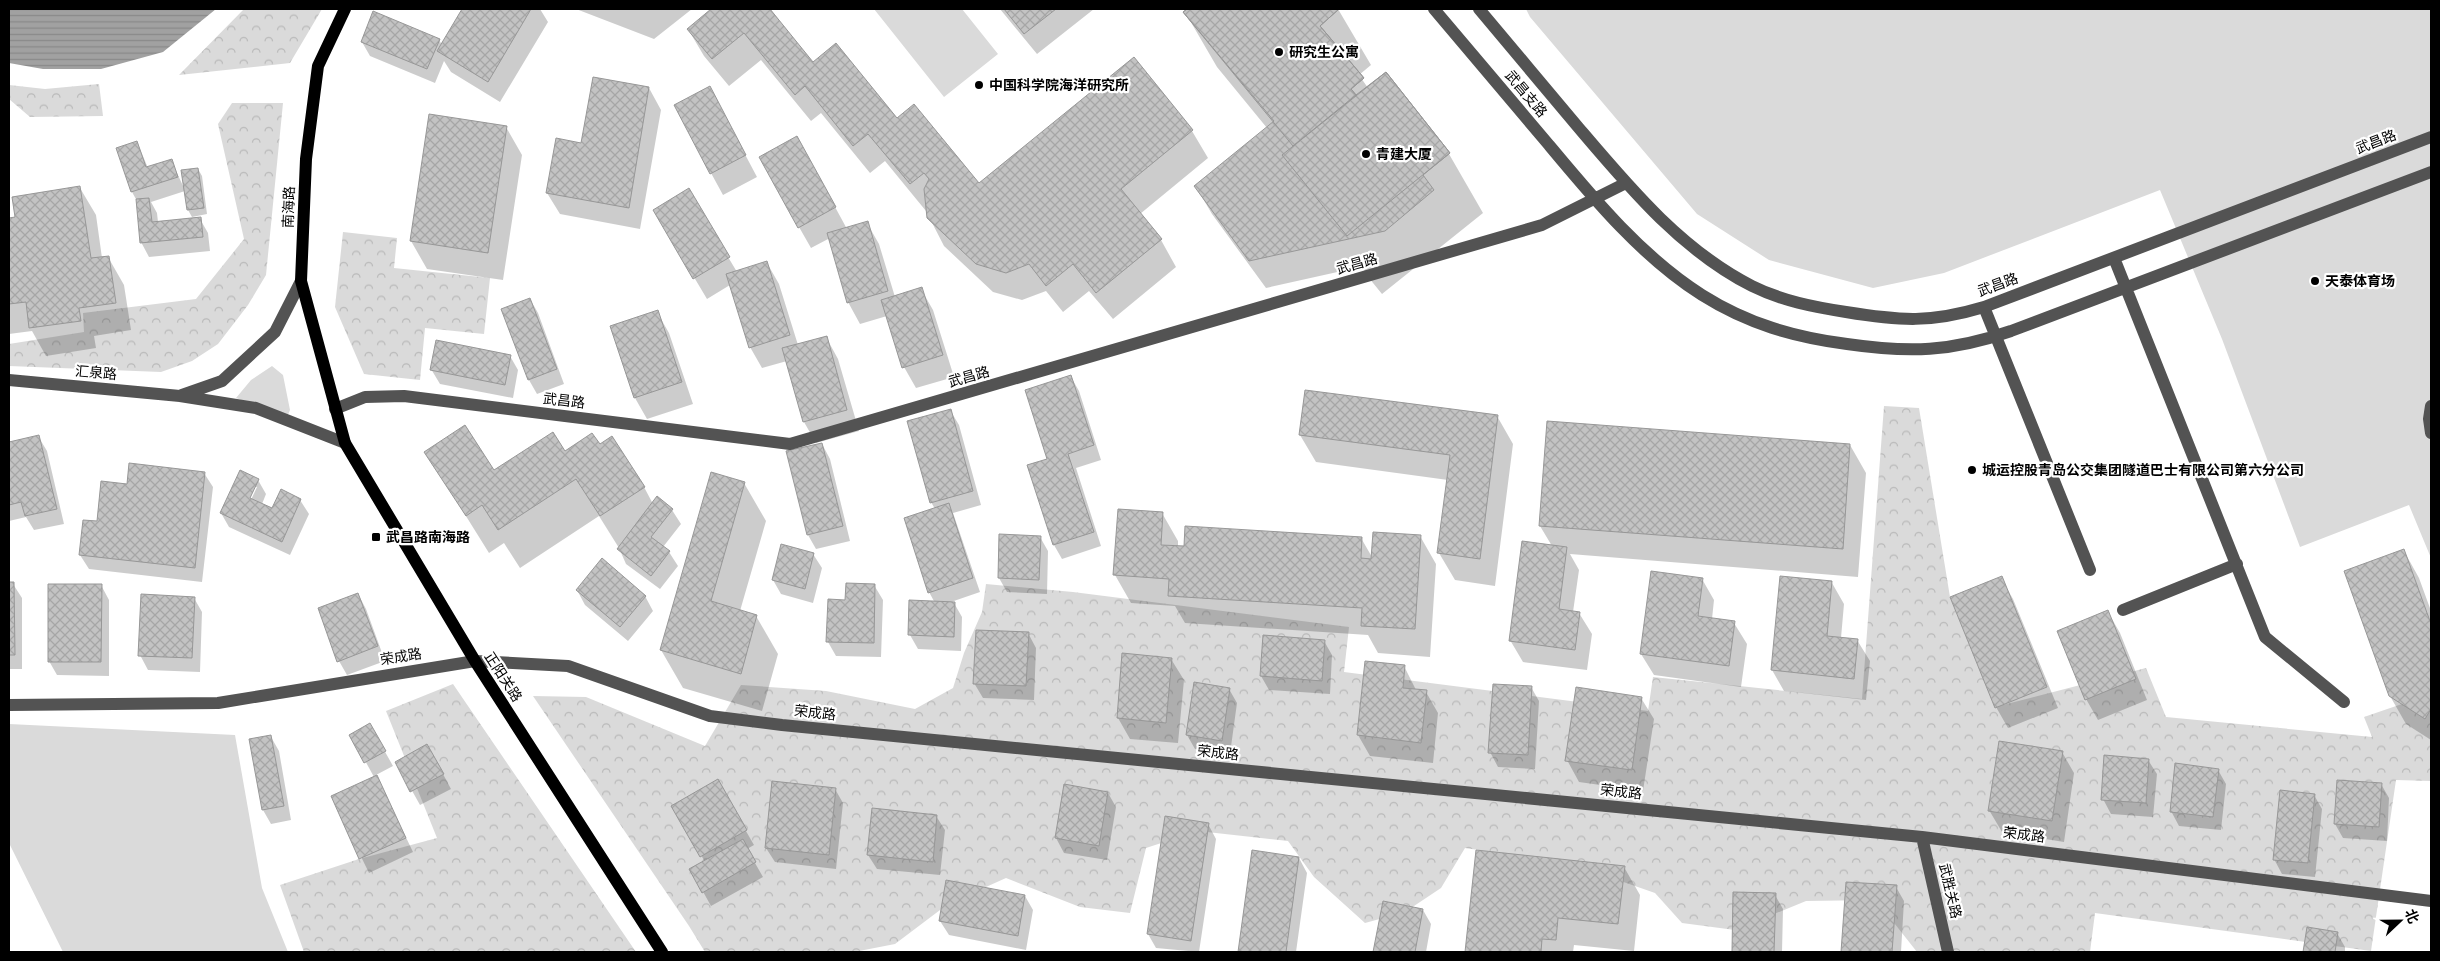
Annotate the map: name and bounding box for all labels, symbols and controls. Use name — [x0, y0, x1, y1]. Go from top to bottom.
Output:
place label: 研究生公寓 — [1289, 44, 1359, 61]
marker: 研究生公寓 — [1273, 46, 1285, 58]
street label: 武昌支路 — [1501, 67, 1551, 121]
place label: 中国科学院海洋研究所 — [989, 77, 1129, 94]
marker: 中国科学院海洋研究所 — [973, 79, 985, 91]
street label: 武昌路 — [2353, 127, 2399, 157]
place label: 青建大厦 — [1376, 146, 1432, 163]
marker: 青建大厦 — [1360, 148, 1372, 160]
street label: 南海路 — [280, 186, 298, 228]
street label: 武昌路 — [1334, 250, 1380, 278]
street label: 武昌路 — [1975, 270, 2021, 300]
place label: 天泰体育场 — [2325, 273, 2395, 290]
marker: 天泰体育场 — [2309, 275, 2321, 287]
street label: 汇泉路 — [74, 363, 118, 383]
street label: 武昌路 — [946, 363, 992, 391]
street label: 武昌路 — [542, 390, 586, 412]
place label: 城运控股青岛公交集团隧道巴士有限公司第六分公司 — [1982, 462, 2304, 479]
marker: 城运控股青岛公交集团隧道巴士有限公司第六分公司 — [1966, 464, 1978, 476]
place label: 武昌路南海路 — [386, 529, 470, 546]
marker: 武昌路南海路 — [370, 531, 382, 543]
street label: 荣成路 — [379, 645, 423, 669]
street label: 正阳关路 — [481, 649, 525, 705]
street label: 荣成路 — [793, 702, 837, 724]
street label: 荣成路 — [1196, 742, 1240, 764]
street label: 荣成路 — [1599, 781, 1643, 803]
street label: 荣成路 — [2002, 824, 2046, 846]
street label: 武胜关路 — [1935, 862, 1965, 920]
north arrow — [2375, 896, 2425, 946]
text: 北 — [2401, 907, 2422, 926]

